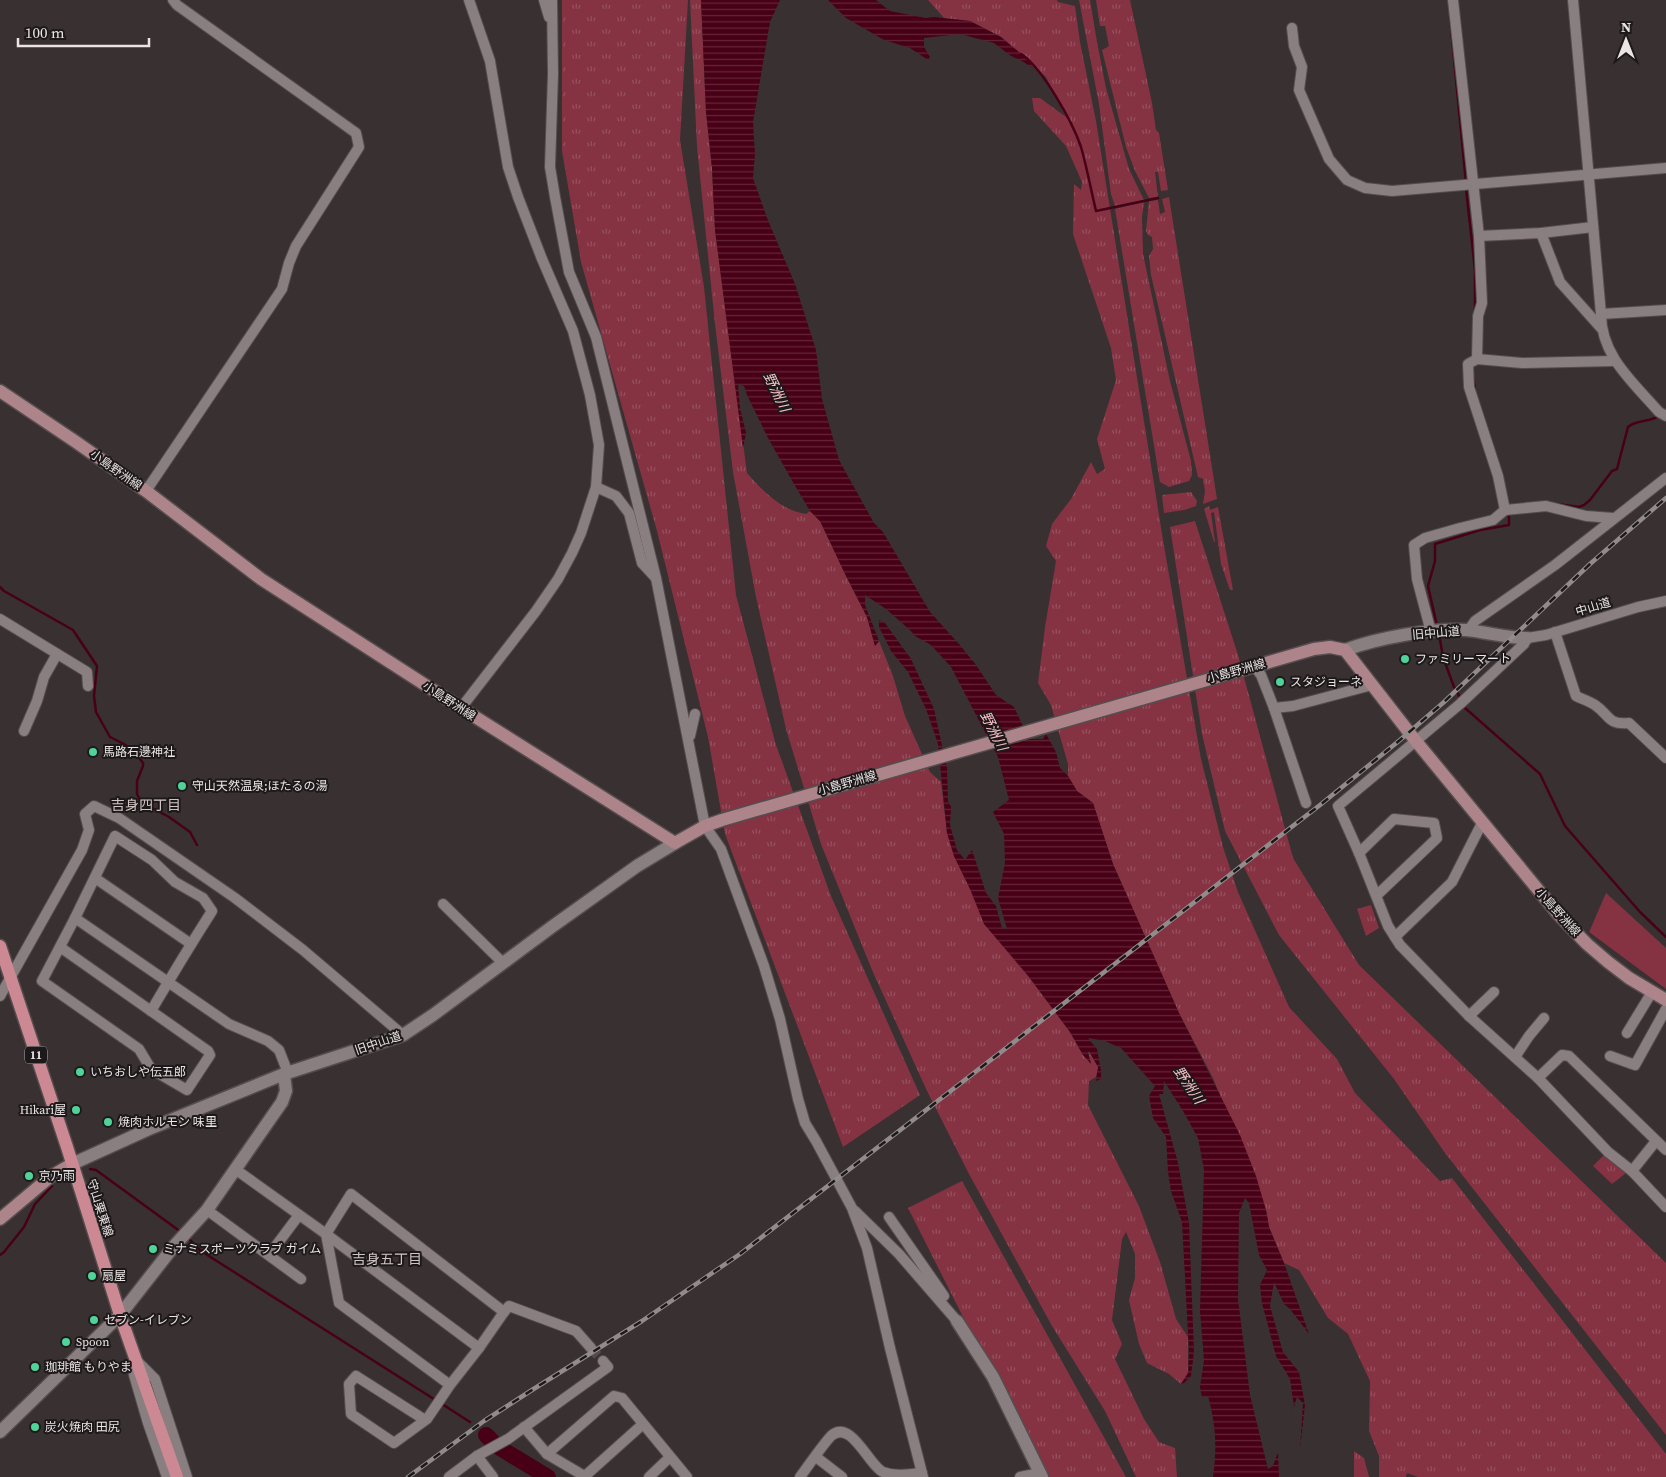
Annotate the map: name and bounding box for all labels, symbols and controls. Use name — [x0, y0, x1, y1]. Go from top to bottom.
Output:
scale bar — [18, 15, 149, 47]
north arrow — [1601, 15, 1651, 65]
text: N — [1621, 17, 1631, 37]
text: 100 m — [25, 22, 65, 43]
water label: 野洲川 — [759, 369, 796, 417]
street label: 小島野洲線 — [87, 446, 145, 494]
street label: 中山道 — [1573, 594, 1613, 620]
street label: 旧中山道 — [1411, 623, 1461, 643]
place label: ファミリーマート — [1415, 651, 1511, 667]
marker: ファミリーマート — [1399, 653, 1411, 665]
street label: 小島野洲線 — [1205, 655, 1267, 687]
place label: スタジョーネ — [1290, 674, 1362, 690]
marker: スタジョーネ — [1274, 676, 1286, 688]
street label: 小島野洲線 — [419, 678, 479, 724]
water label: 野洲川 — [976, 708, 1013, 756]
place label: 馬路石邊神社 — [103, 744, 175, 760]
marker: 馬路石邊神社 — [87, 746, 99, 758]
street label: 小島野洲線 — [816, 767, 878, 799]
place label: 守山天然温泉;ほたるの湯 — [192, 778, 328, 794]
marker: 守山天然温泉;ほたるの湯 — [176, 780, 188, 792]
district label: 吉身四丁目 — [111, 795, 181, 815]
street label: 小島野洲線 — [1532, 884, 1584, 940]
street label: 旧中山道 — [353, 1028, 403, 1058]
road number: 11 — [25, 1046, 47, 1064]
water label: 野洲川 — [1169, 1062, 1210, 1110]
place label: いちおしや伝五郎 — [90, 1064, 186, 1080]
marker: いちおしや伝五郎 — [74, 1066, 86, 1078]
place label: Hikari屋 — [20, 1102, 66, 1118]
marker: Hikari屋 — [70, 1104, 82, 1116]
place label: 焼肉ホルモン 味里 — [118, 1114, 217, 1130]
marker: 焼肉ホルモン 味里 — [102, 1116, 114, 1128]
place label: 京乃雨 — [39, 1168, 75, 1184]
marker: 京乃雨 — [23, 1170, 35, 1182]
street label: 守山栗東線 — [83, 1177, 117, 1239]
place label: ミナミスポーツクラブ ガイム — [163, 1241, 321, 1257]
marker: ミナミスポーツクラブ ガイム — [147, 1243, 159, 1255]
district label: 吉身五丁目 — [352, 1249, 422, 1269]
place label: 扇屋 — [102, 1268, 126, 1284]
marker: 扇屋 — [86, 1270, 98, 1282]
place label: セブン-イレブン — [104, 1312, 192, 1328]
marker: セブン-イレブン — [88, 1314, 100, 1326]
place label: Spoon — [76, 1334, 109, 1350]
marker: Spoon — [60, 1336, 72, 1348]
place label: 珈琲館 もりやま — [45, 1359, 132, 1375]
marker: 珈琲館 もりやま — [29, 1361, 41, 1373]
place label: 炭火焼肉 田尻 — [45, 1419, 120, 1435]
marker: 炭火焼肉 田尻 — [29, 1421, 41, 1433]

